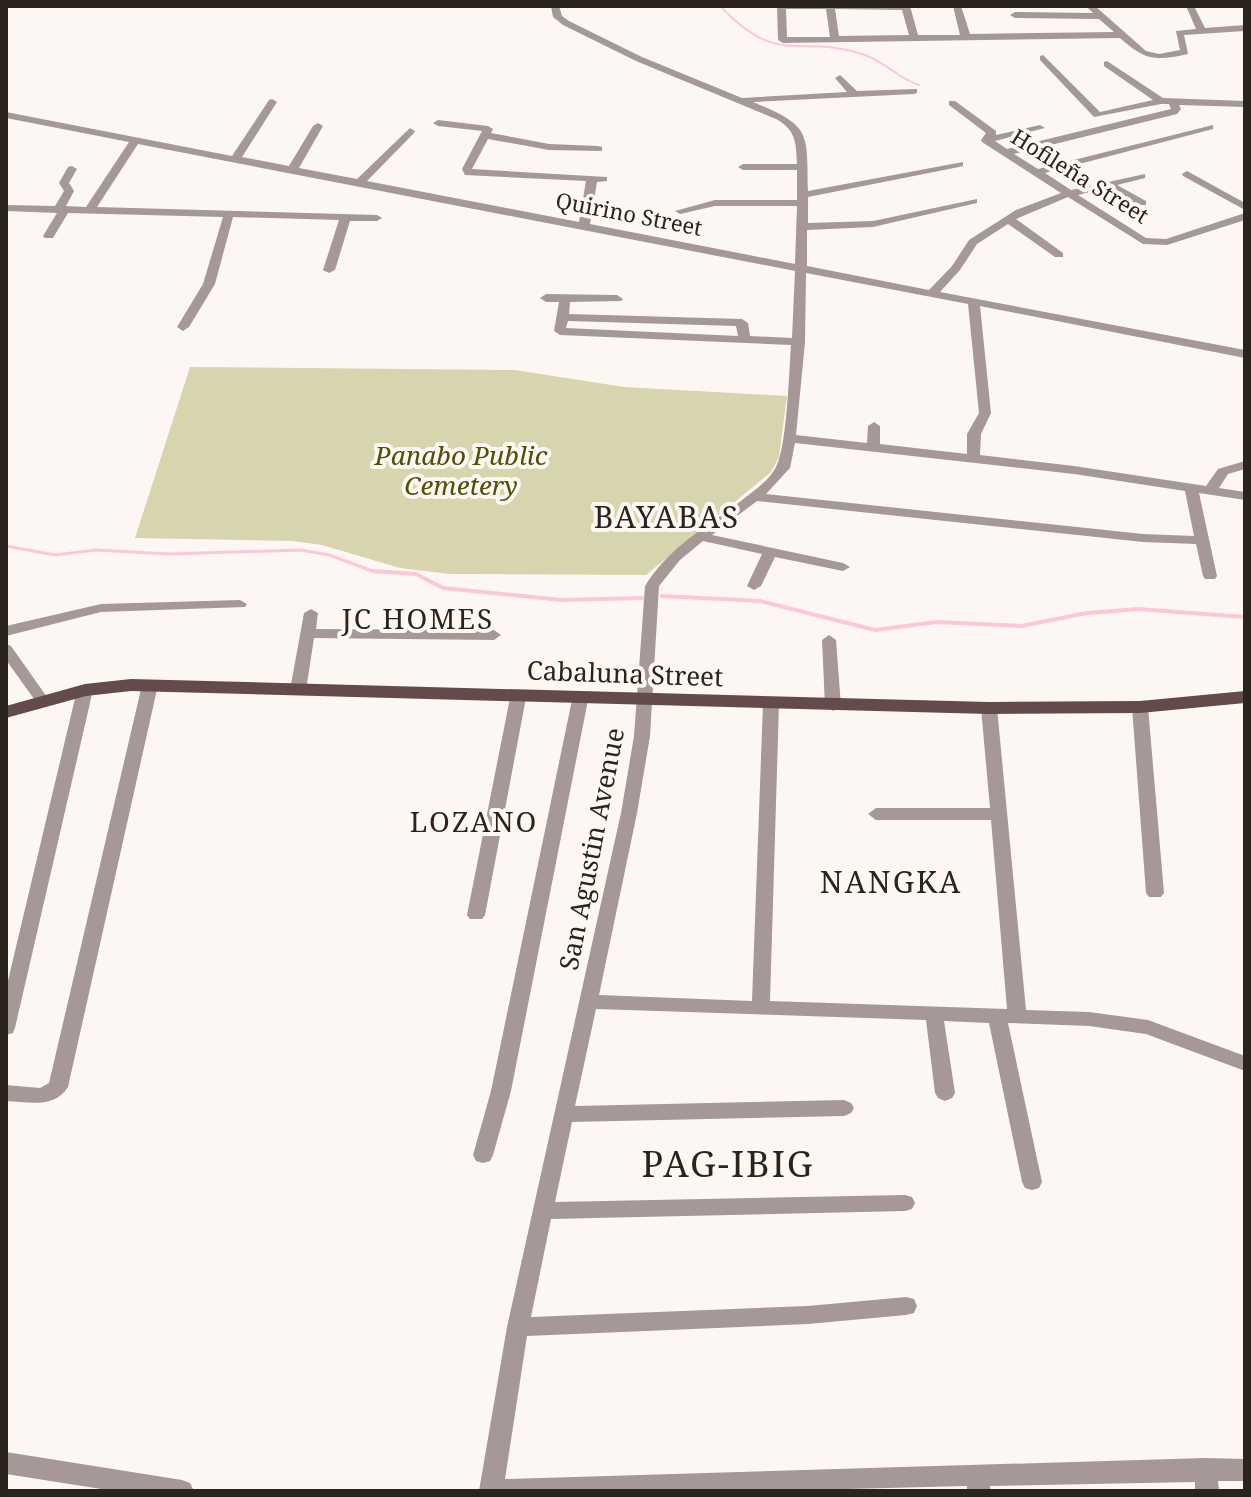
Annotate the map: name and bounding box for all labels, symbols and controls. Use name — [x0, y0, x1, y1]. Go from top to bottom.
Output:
street label: Hofileña Street — [1006, 121, 1155, 230]
street label: Quirino Street — [553, 184, 705, 242]
park label: Panabo Public Cemetery — [374, 437, 548, 503]
district label: BAYABAS — [594, 496, 740, 537]
district label: JC HOMES — [341, 599, 494, 637]
street label: Cabaluna Street — [526, 652, 724, 694]
street label: San Agustin Avenue — [550, 724, 632, 973]
district label: LOZANO — [410, 802, 538, 840]
district label: NANGKA — [820, 861, 962, 902]
district label: PAG-IBIG — [641, 1139, 815, 1188]

